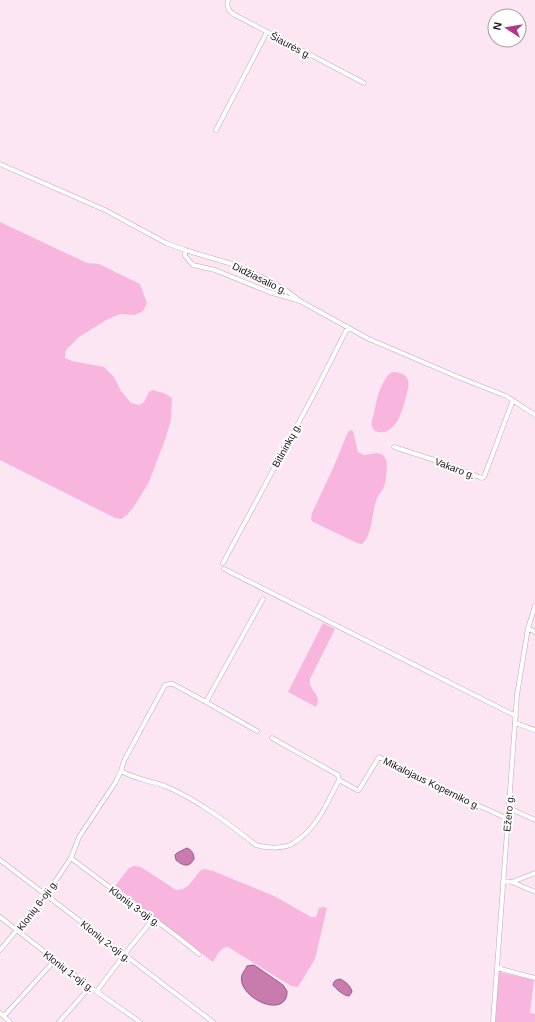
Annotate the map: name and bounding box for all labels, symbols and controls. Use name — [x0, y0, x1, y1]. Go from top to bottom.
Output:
north arrow — [487, 8, 527, 48]
text: N — [491, 21, 504, 31]
street label: Šiaurės g. — [268, 29, 314, 61]
street label: Didžiasalio g. — [231, 260, 289, 296]
street label: Bitininkų g. — [270, 421, 303, 469]
street label: Vakaro g. — [433, 456, 476, 481]
street label: Mikalojaus Koperniko g. — [382, 755, 482, 812]
street label: Ežero g. — [501, 794, 516, 832]
street label: Klonių 6-oji g. — [15, 878, 60, 933]
street label: Klonių 3-oji g. — [107, 884, 162, 929]
street label: Klonių 2-oji g. — [78, 918, 133, 964]
street label: Klonių 1-oji g. — [41, 949, 96, 994]

